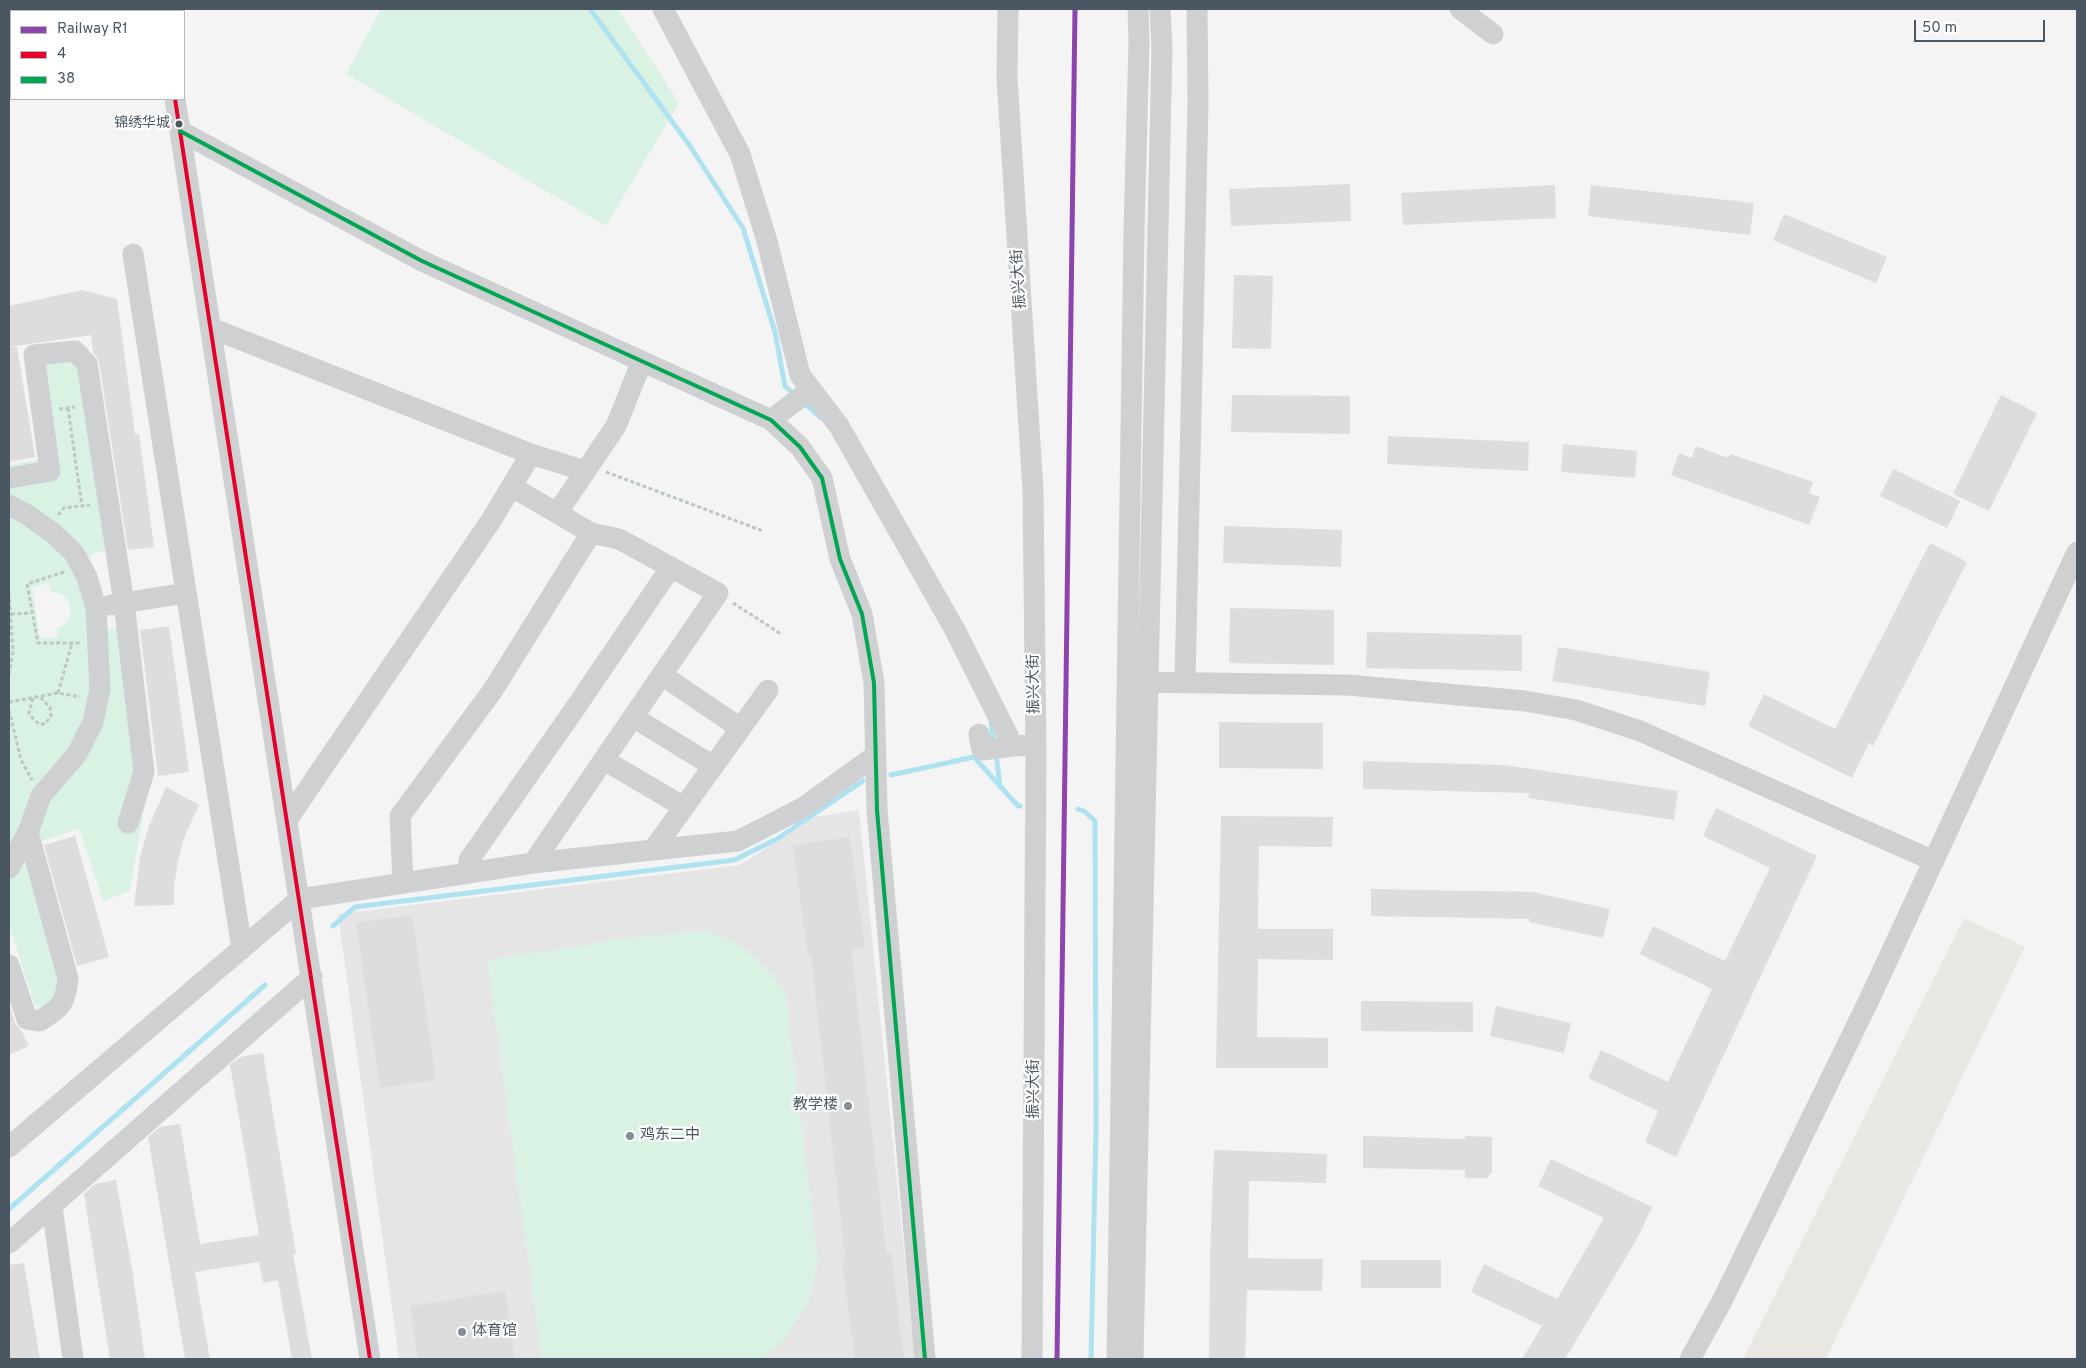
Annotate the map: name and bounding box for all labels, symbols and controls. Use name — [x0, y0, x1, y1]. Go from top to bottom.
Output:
legend — [10, 10, 185, 100]
scale bar — [1916, 10, 2047, 42]
text: 50 m — [1922, 19, 1957, 38]
text: Railway R1 — [57, 20, 128, 39]
text: 4 — [57, 45, 66, 64]
text: 38 — [57, 70, 75, 89]
place label: 锦绣华城 — [114, 116, 170, 132]
marker: 锦绣华城 — [174, 119, 184, 129]
street label: 振兴大街 — [1009, 248, 1031, 310]
street label: 振兴大街 — [1025, 654, 1045, 714]
street label: 振兴大街 — [1026, 1059, 1044, 1119]
place label: 教学楼 — [793, 1097, 838, 1115]
marker: 教学楼 — [842, 1100, 854, 1112]
place label: 鸡东二中 — [640, 1127, 700, 1145]
marker: 鸡东二中 — [624, 1130, 636, 1142]
place label: 体育馆 — [472, 1323, 517, 1341]
marker: 体育馆 — [456, 1326, 468, 1338]

